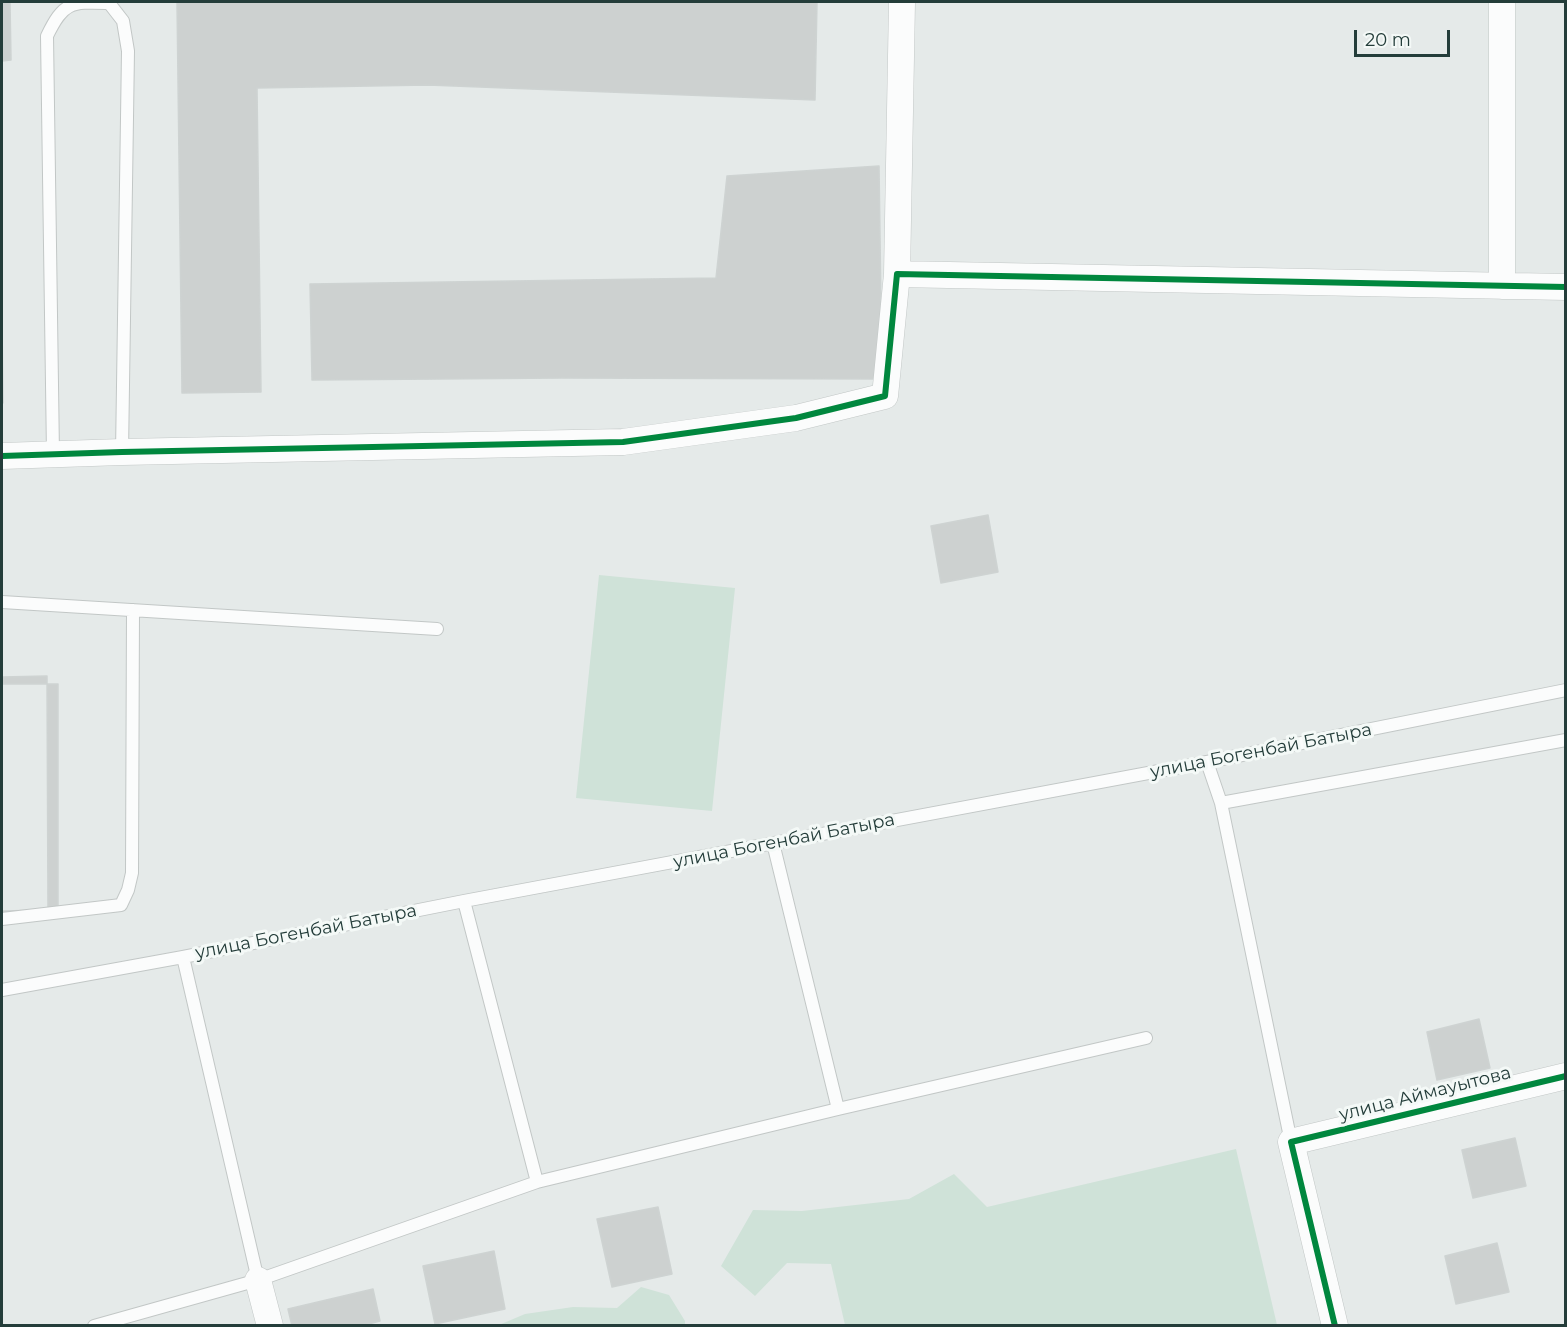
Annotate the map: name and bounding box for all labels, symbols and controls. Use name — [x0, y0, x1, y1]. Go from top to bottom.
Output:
scale bar — [1357, 18, 1453, 56]
text: 20 m — [1365, 29, 1411, 51]
street label: улица Богенбай Батыра — [1148, 719, 1374, 783]
street label: улица Богенбай Батыра — [671, 809, 897, 873]
street label: улица Богенбай Батыра — [193, 900, 419, 964]
street label: улица Аймауытова — [1337, 1062, 1513, 1126]

